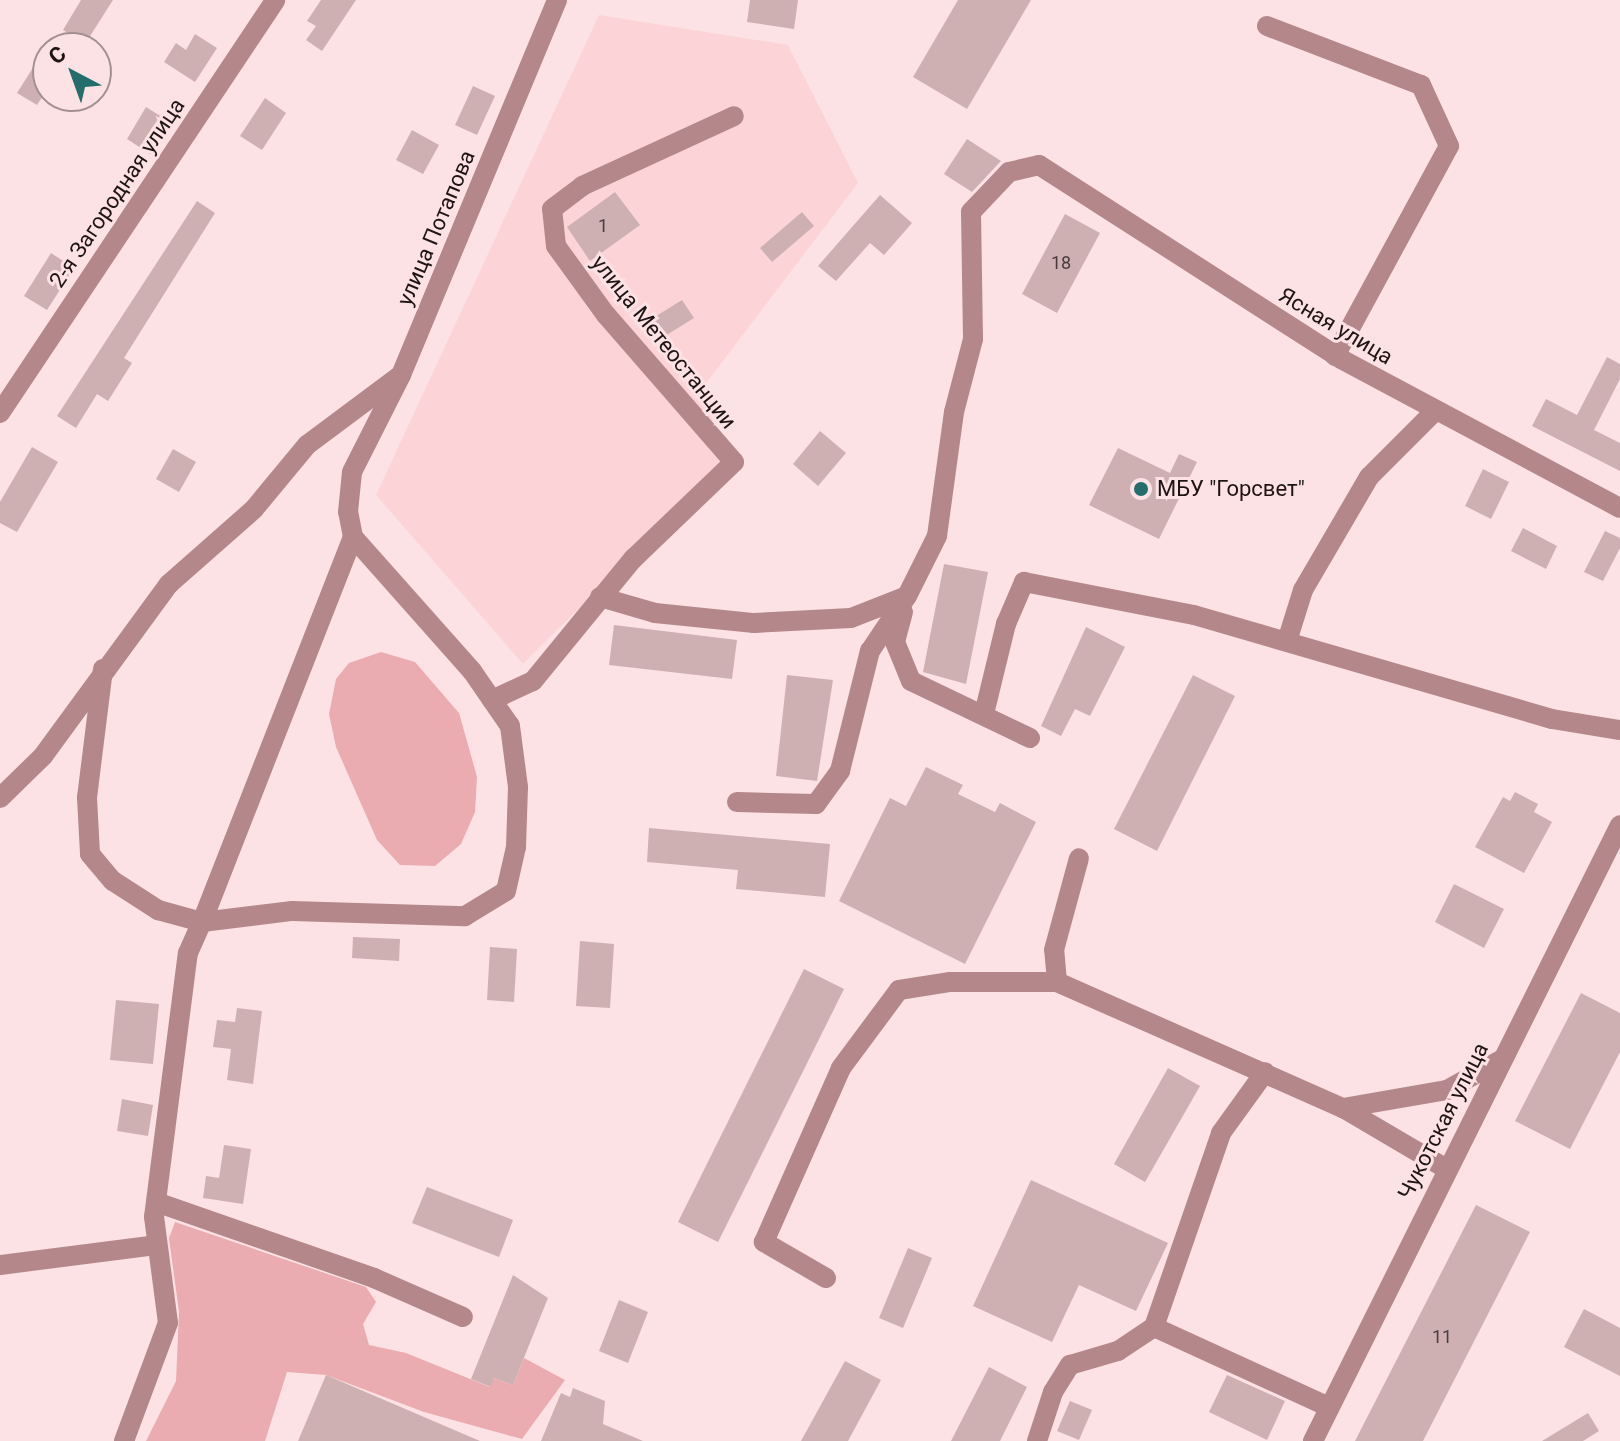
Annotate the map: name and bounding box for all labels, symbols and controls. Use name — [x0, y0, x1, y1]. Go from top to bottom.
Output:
north arrow — [32, 32, 112, 112]
text: С — [44, 41, 71, 69]
street label: 2-я Загородная улица — [44, 93, 190, 293]
street label: улица Потапова — [391, 146, 481, 310]
house number: 1 — [598, 215, 608, 237]
street label: улица Метеостанции — [586, 250, 742, 434]
house number: 18 — [1051, 252, 1071, 274]
street label: Ясная улица — [1274, 282, 1398, 370]
place label: МБУ "Горсвет" — [1157, 476, 1305, 502]
marker: МБУ "Горсвет" — [1132, 480, 1150, 498]
street label: Чукотская улица — [1392, 1038, 1494, 1204]
house number: 11 — [1432, 1326, 1452, 1348]

